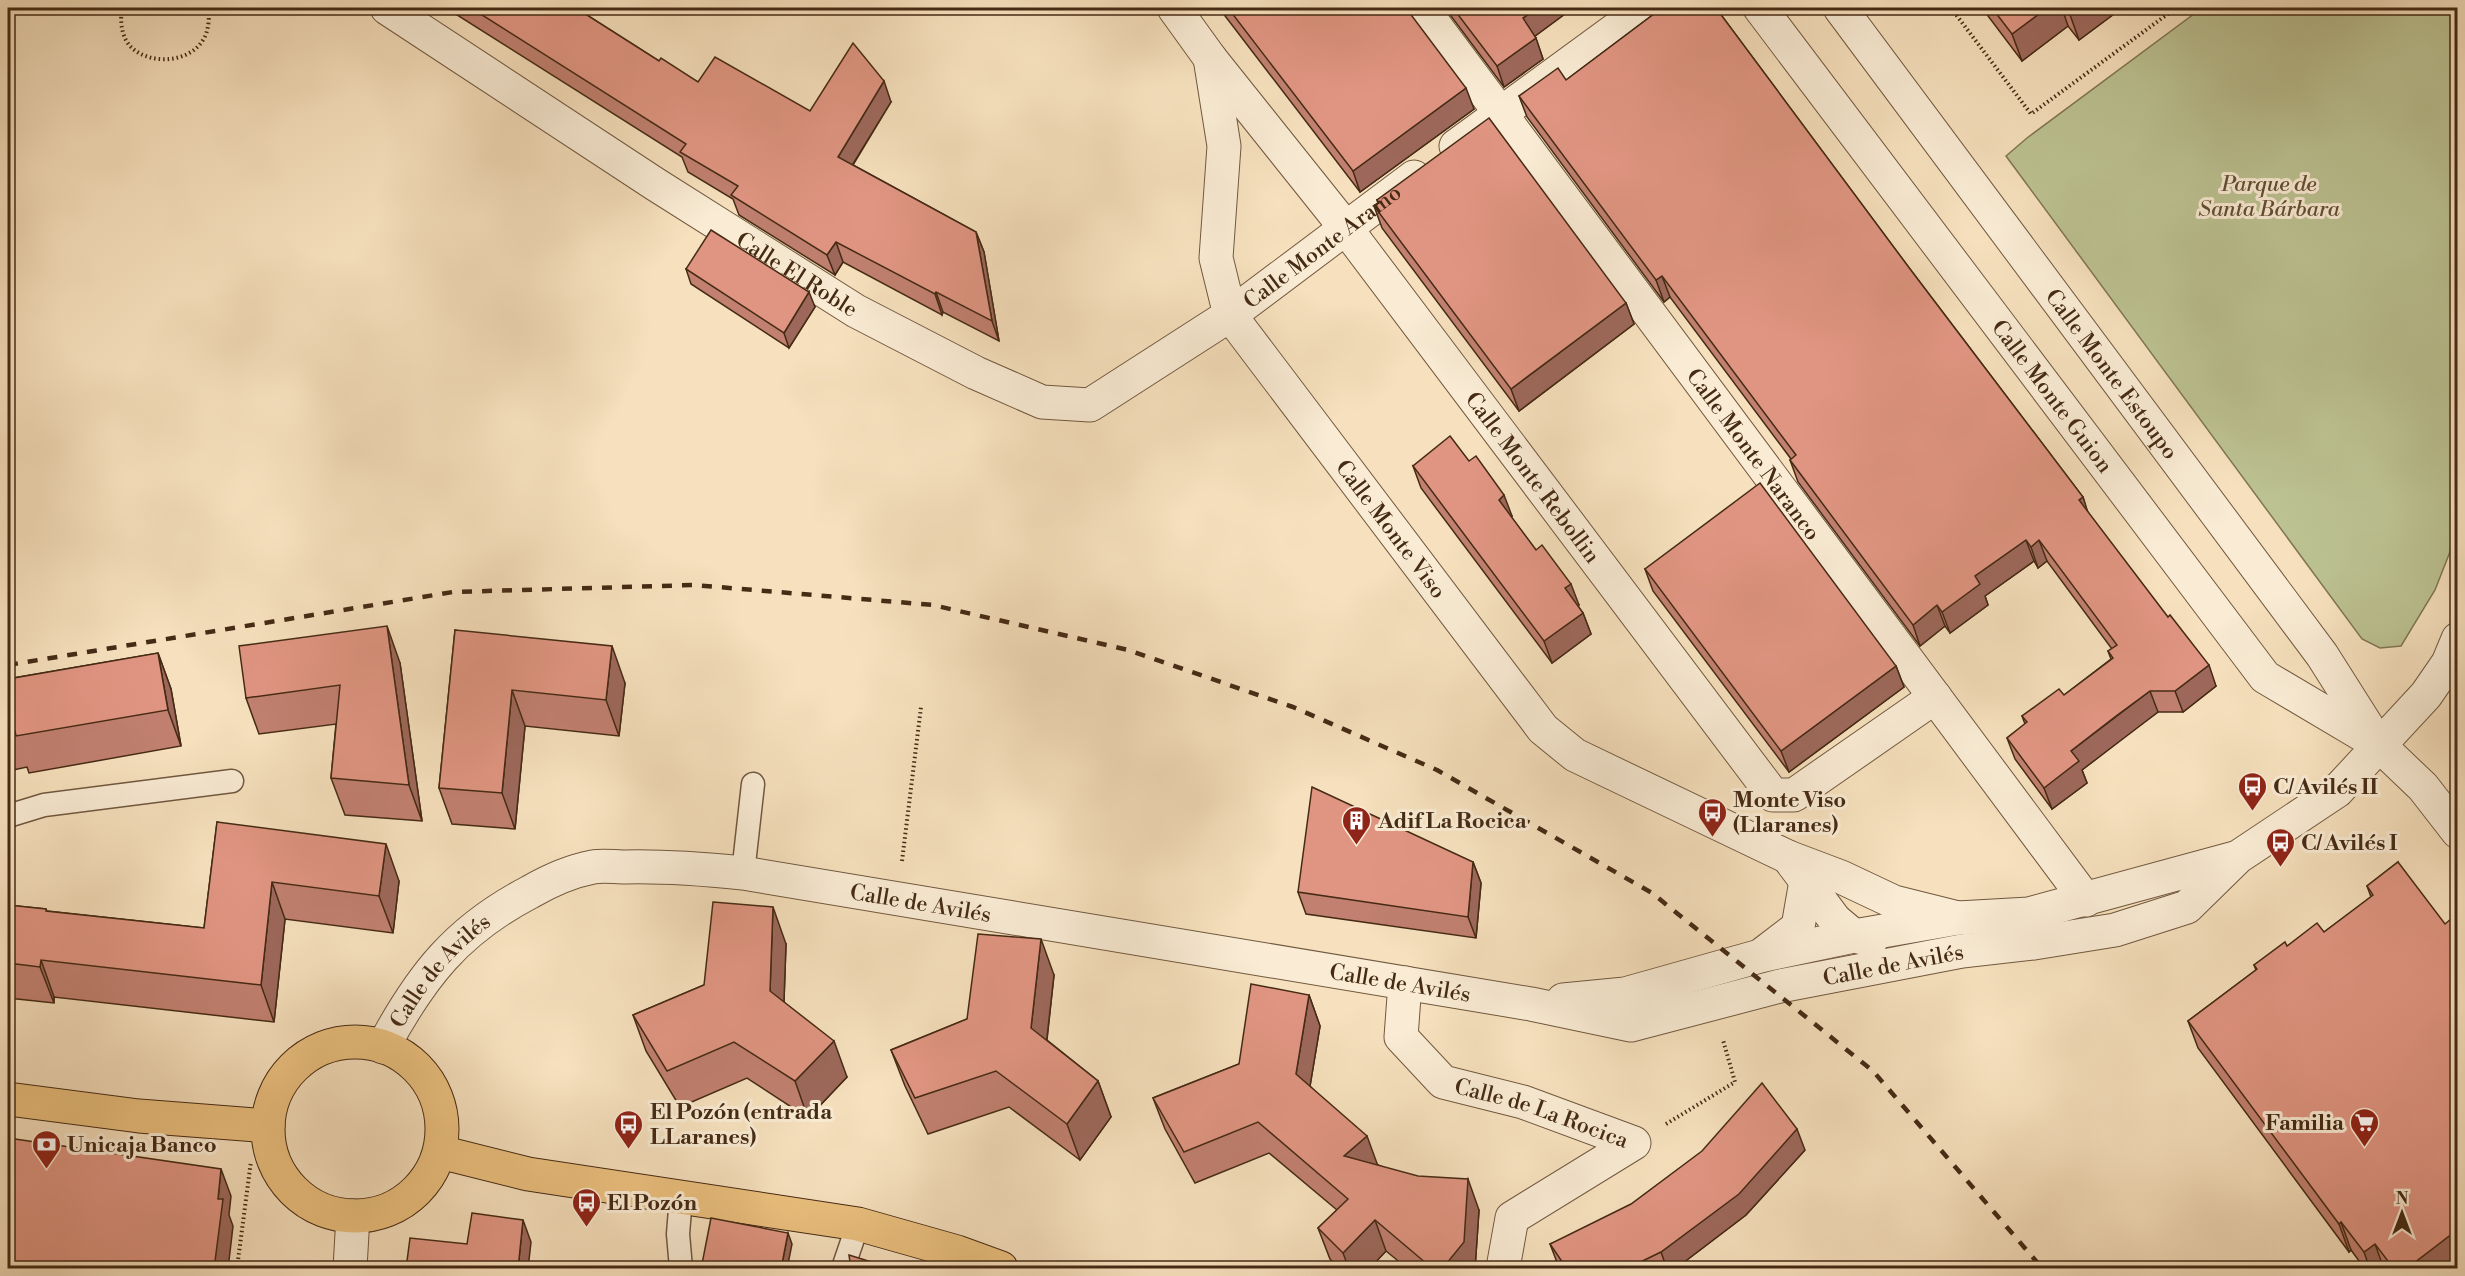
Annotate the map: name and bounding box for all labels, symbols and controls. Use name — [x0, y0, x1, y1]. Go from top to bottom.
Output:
park label: Parque de Santa Bárbara — [2198, 171, 2341, 223]
street label: Calle Monte Aramo — [1239, 179, 1407, 315]
street label: Calle El Roble — [731, 227, 862, 324]
street label: Calle Monte Estoupo — [2039, 284, 2184, 465]
street label: Calle Monte Guion — [1985, 315, 2118, 479]
street label: Calle Monte Naranco — [1680, 364, 1826, 546]
street label: Calle Monte Rebollin — [1459, 387, 1606, 569]
street label: Calle Monte Viso — [1329, 455, 1451, 604]
bus stop icon: C/ Avilés II — [2236, 770, 2268, 812]
place label: C/ Avilés II — [2273, 774, 2379, 801]
place label: Monte Viso (Llaranes) — [1733, 787, 1846, 839]
bus stop icon: Monte Viso (Llaranes) — [1696, 796, 1728, 838]
building icon: Adif La Rocica — [1341, 804, 1373, 846]
place label: Adif La Rocica — [1377, 808, 1528, 835]
bus stop icon: C/ Avilés I — [2264, 826, 2296, 868]
place label: C/ Avilés I — [2301, 830, 2398, 857]
street label: Calle de Avilés — [848, 879, 993, 929]
street label: Calle de Avilés — [385, 908, 496, 1033]
street label: Calle de Avilés — [1821, 939, 1966, 992]
street label: Calle de Avilés — [1327, 959, 1473, 1009]
street label: Calle de La Rocica — [1452, 1073, 1633, 1155]
place label: El Pozón (entrada LLaranes) — [650, 1099, 833, 1151]
supermarket icon: Familia — [2349, 1106, 2381, 1148]
bus stop icon: El Pozón (entrada LLaranes) — [613, 1108, 645, 1150]
place label: Familia — [2265, 1110, 2345, 1137]
bank icon: Unicaja Banco — [30, 1128, 62, 1170]
place label: Unicaja Banco — [67, 1132, 217, 1159]
north arrow — [2372, 1183, 2432, 1243]
bus stop icon: El Pozón — [570, 1186, 602, 1228]
text: N — [2396, 1189, 2409, 1209]
place label: El Pozón — [607, 1190, 698, 1217]

